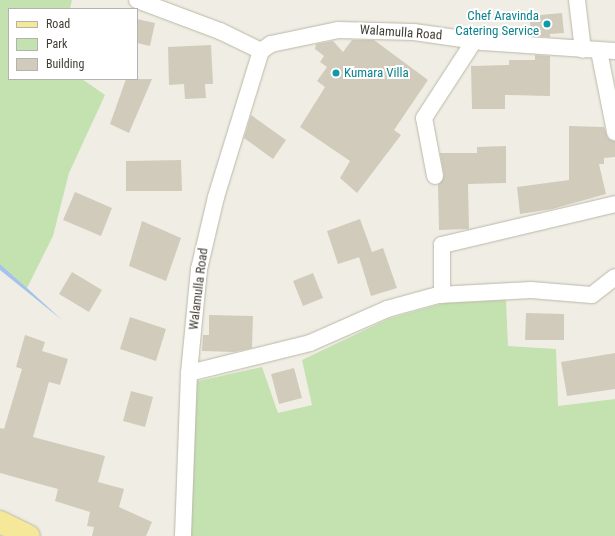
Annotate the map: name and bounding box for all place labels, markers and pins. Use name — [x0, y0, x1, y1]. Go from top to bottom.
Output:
place label: Chef Aravinda Catering Service — [455, 9, 539, 40]
marker: Chef Aravinda Catering Service — [542, 19, 552, 29]
place label: Kumara Villa — [344, 65, 409, 81]
marker: Kumara Villa — [331, 68, 341, 78]

